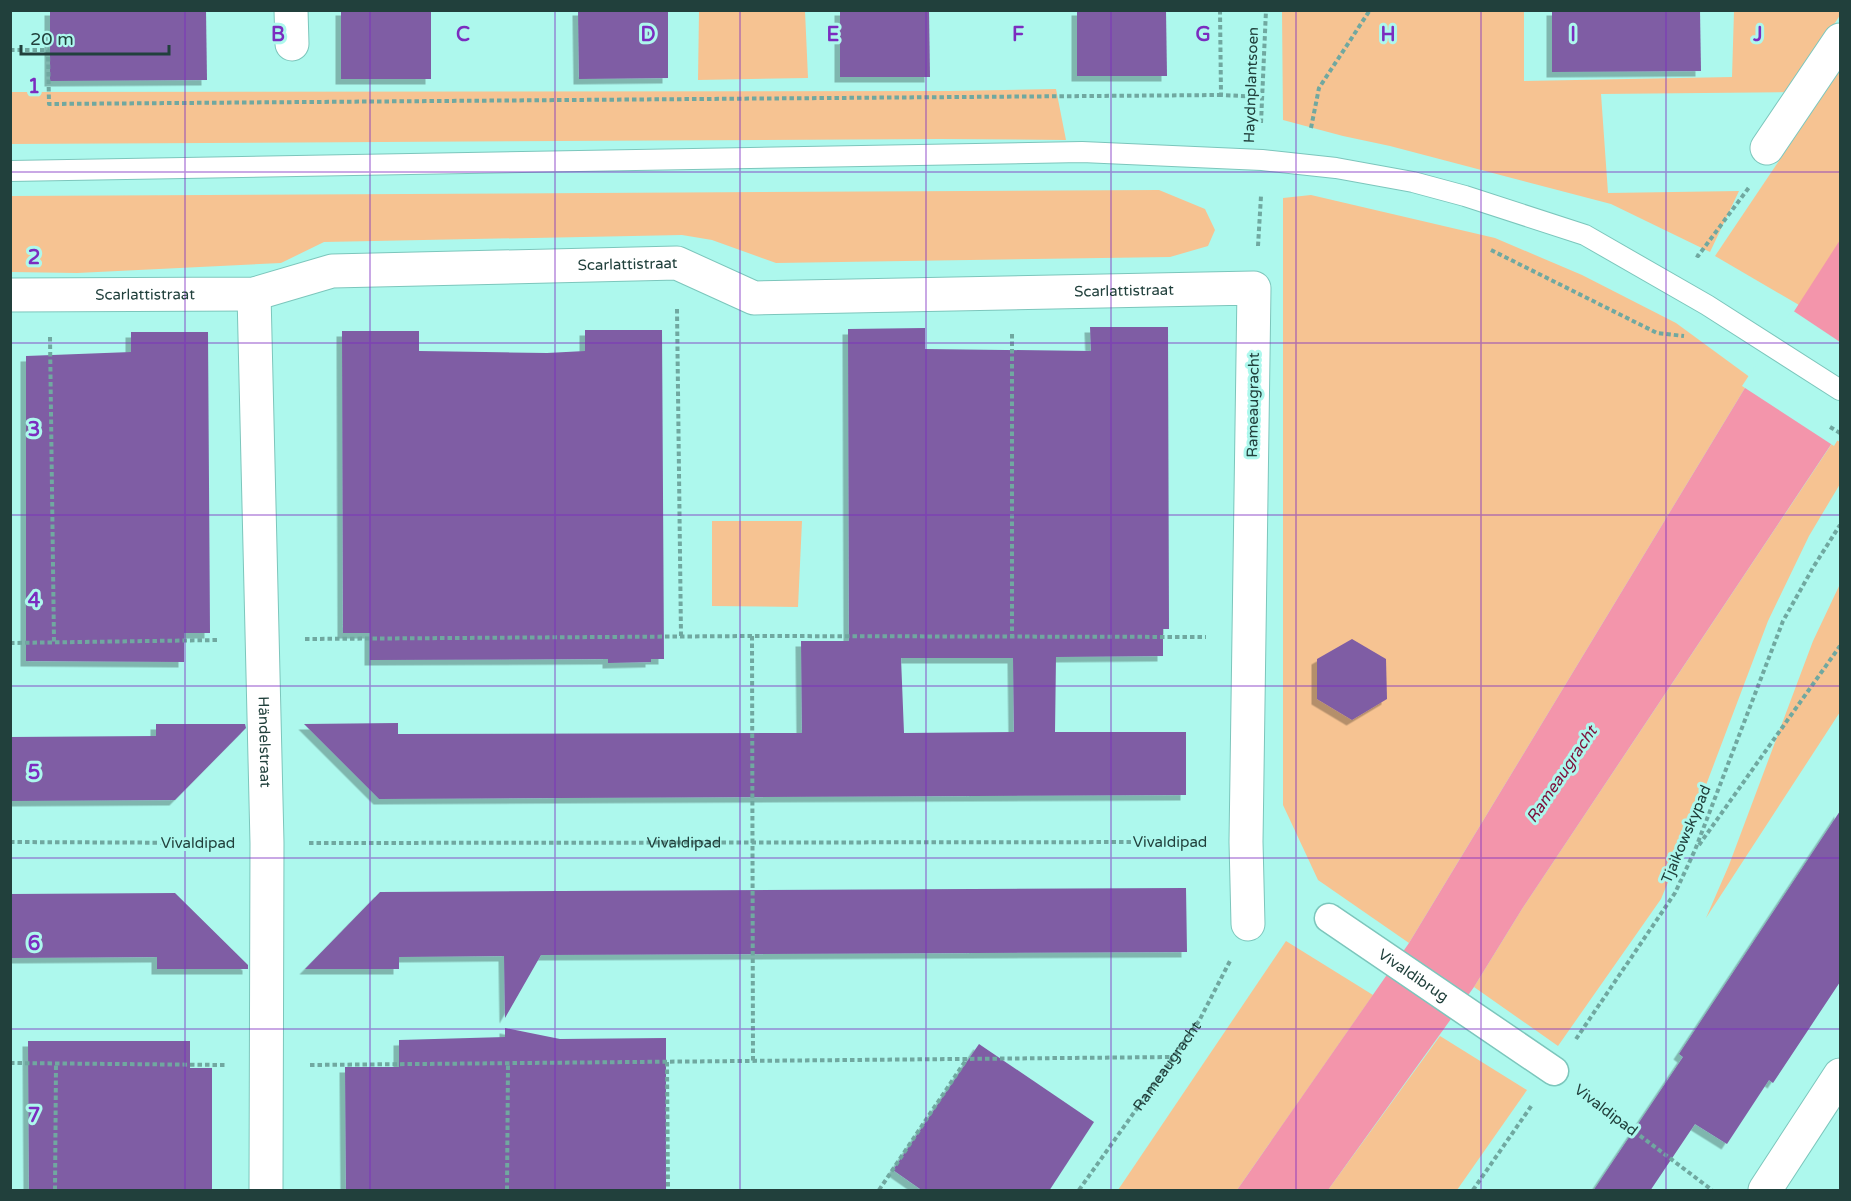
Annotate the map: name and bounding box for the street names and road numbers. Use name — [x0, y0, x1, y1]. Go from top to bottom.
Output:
street label: Haydnplantsoen — [1240, 27, 1262, 143]
street label: Scarlattistraat — [578, 254, 678, 274]
street label: Scarlattistraat — [1074, 281, 1174, 301]
street label: Scarlattistraat — [95, 285, 195, 304]
street label: Rameaugracht — [1243, 352, 1263, 458]
street label: Händelstraat — [255, 696, 275, 788]
street label: Tjaikowskypad — [1657, 782, 1715, 886]
street label: Vivaldipad — [1133, 833, 1207, 851]
street label: Vivaldipad — [161, 834, 235, 852]
street label: Vivaldipad — [647, 834, 721, 852]
street label: Vivaldibrug — [1375, 945, 1452, 1006]
street label: Rameaugracht — [1129, 1018, 1205, 1114]
street label: Vivaldipad — [1571, 1080, 1641, 1140]

